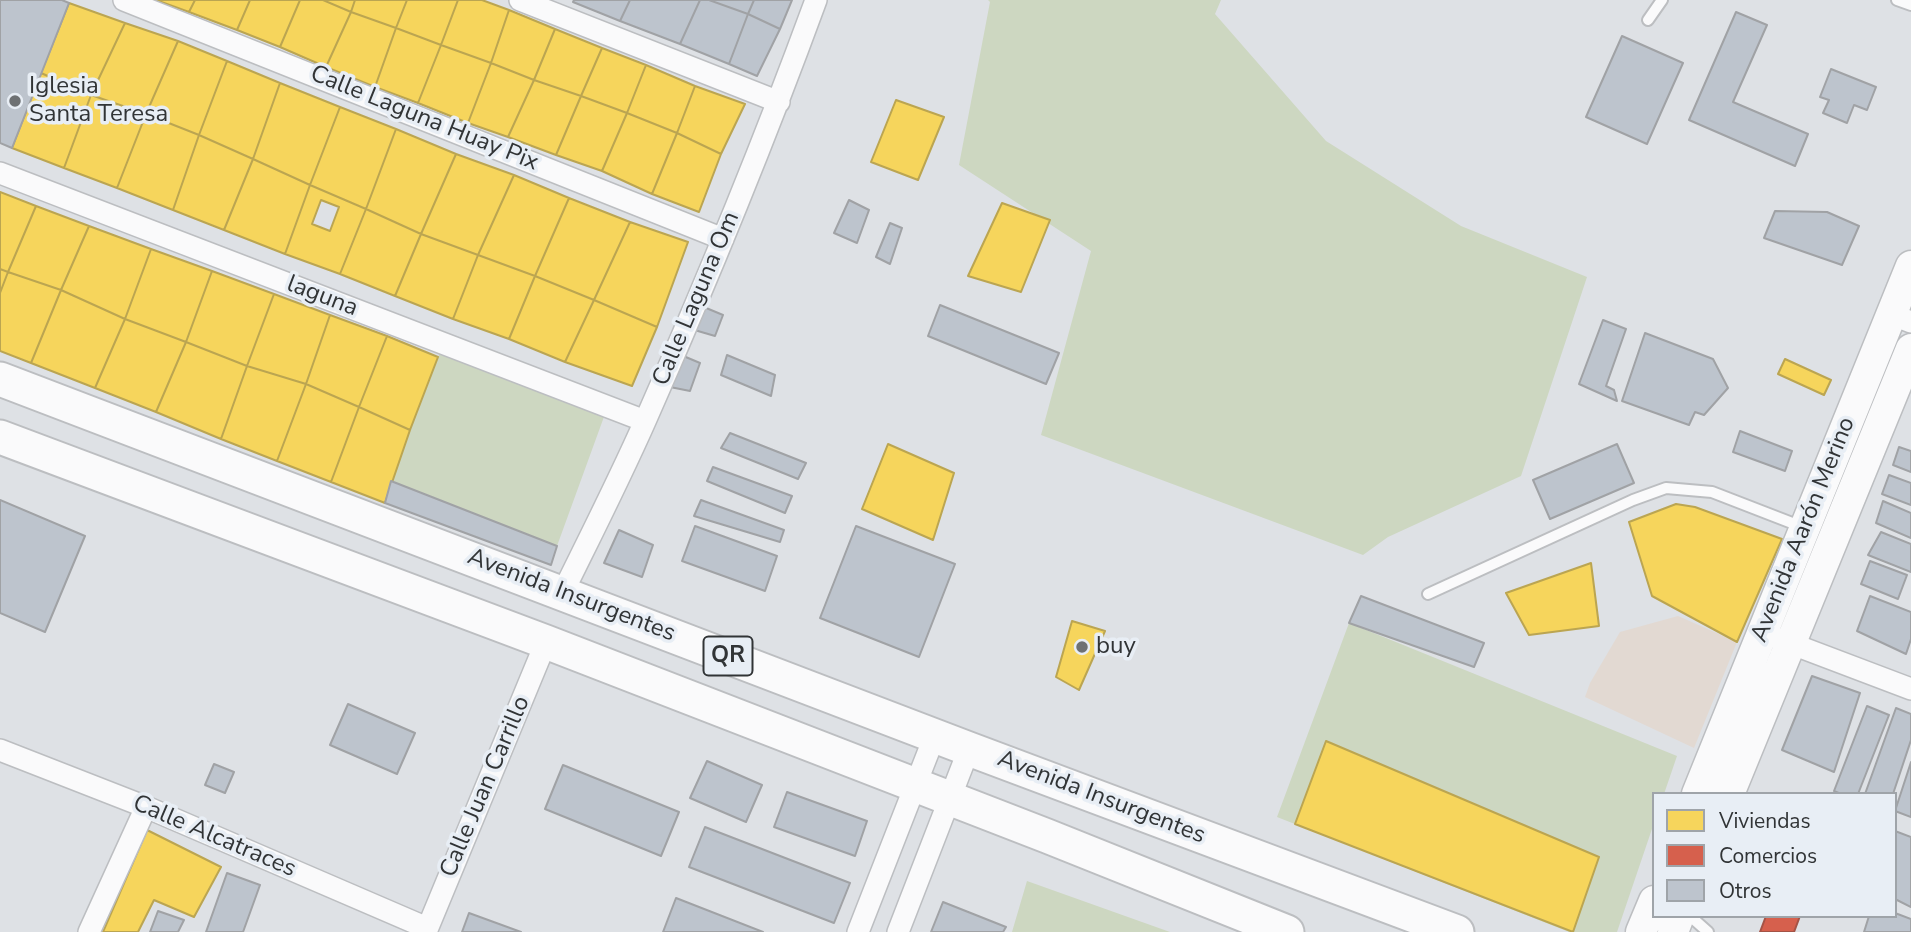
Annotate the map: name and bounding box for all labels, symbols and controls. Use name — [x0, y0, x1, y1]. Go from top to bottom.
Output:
street label: Calle Laguna Huay Pix — [306, 60, 542, 178]
place label: Iglesia Santa Teresa — [29, 73, 168, 129]
marker: Iglesia Santa Teresa — [7, 93, 23, 109]
street label: Calle Laguna Om — [647, 208, 747, 390]
street label: laguna — [282, 270, 362, 324]
street label: Avenida Aarón Merino — [1746, 413, 1862, 647]
street label: Avenida Insurgentes — [463, 543, 679, 649]
place label: buy — [1096, 633, 1136, 661]
road number: QR — [704, 636, 752, 676]
marker: buy — [1074, 639, 1090, 655]
street label: Calle Juan Carrillo — [435, 692, 537, 882]
street label: Avenida Insurgentes — [993, 745, 1209, 851]
street label: Calle Alcatraces — [128, 790, 300, 884]
legend — [1652, 792, 1897, 918]
text: Viviendas — [1719, 807, 1811, 835]
text: Comercios — [1719, 842, 1817, 870]
text: Otros — [1719, 877, 1772, 905]

